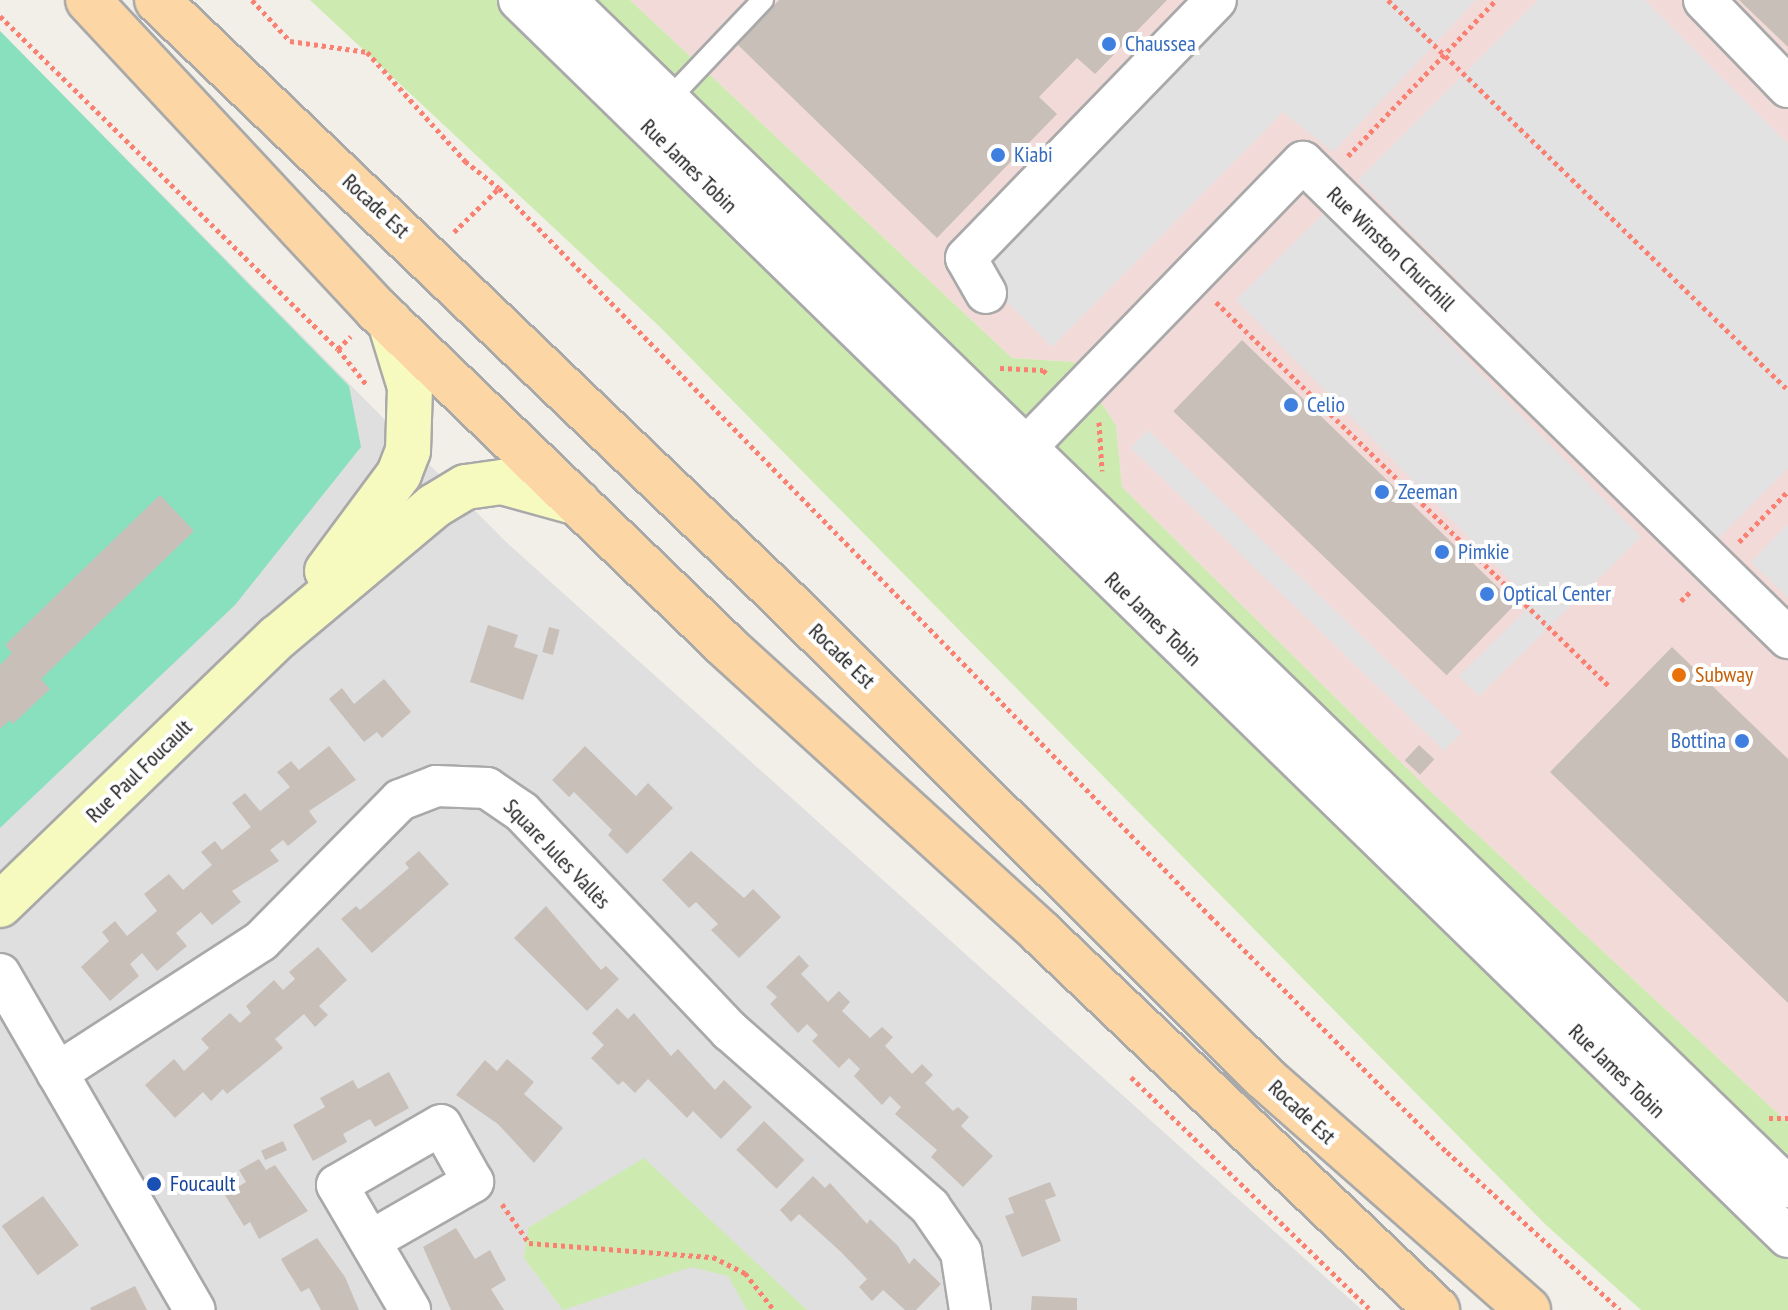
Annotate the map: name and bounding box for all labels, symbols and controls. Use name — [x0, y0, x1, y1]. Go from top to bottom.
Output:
place label: Chaussea — [1125, 31, 1196, 57]
marker: Chaussea — [1100, 35, 1118, 53]
street label: Rue James Tobin — [635, 113, 743, 219]
place label: Kiabi — [1014, 142, 1053, 168]
marker: Kiabi — [989, 146, 1007, 164]
street label: Rocade Est — [337, 168, 415, 244]
street label: Rue Winston Churchill — [1321, 181, 1461, 317]
place label: Celio — [1307, 392, 1345, 418]
marker: Celio — [1282, 396, 1300, 414]
place label: Zeeman — [1398, 479, 1458, 505]
marker: Zeeman — [1373, 483, 1391, 501]
place label: Pimkie — [1458, 539, 1509, 565]
marker: Pimkie — [1433, 543, 1451, 561]
street label: Rue James Tobin — [1099, 566, 1207, 672]
place label: Optical Center — [1503, 581, 1611, 607]
marker: Optical Center — [1478, 585, 1496, 603]
street label: Rocade Est — [803, 618, 881, 694]
place label: Subway — [1695, 662, 1753, 688]
marker: Subway — [1670, 666, 1688, 684]
street label: Rue Paul Foucault — [81, 714, 197, 828]
place label: Bottina — [1671, 728, 1726, 754]
marker: Bottina — [1733, 732, 1751, 750]
street label: Square Jules Vallès — [498, 793, 616, 915]
street label: Rue James Tobin — [1563, 1018, 1671, 1124]
street label: Rocade Est — [1263, 1074, 1341, 1150]
place label: Foucault — [170, 1171, 235, 1197]
marker: Foucault — [145, 1175, 163, 1193]

